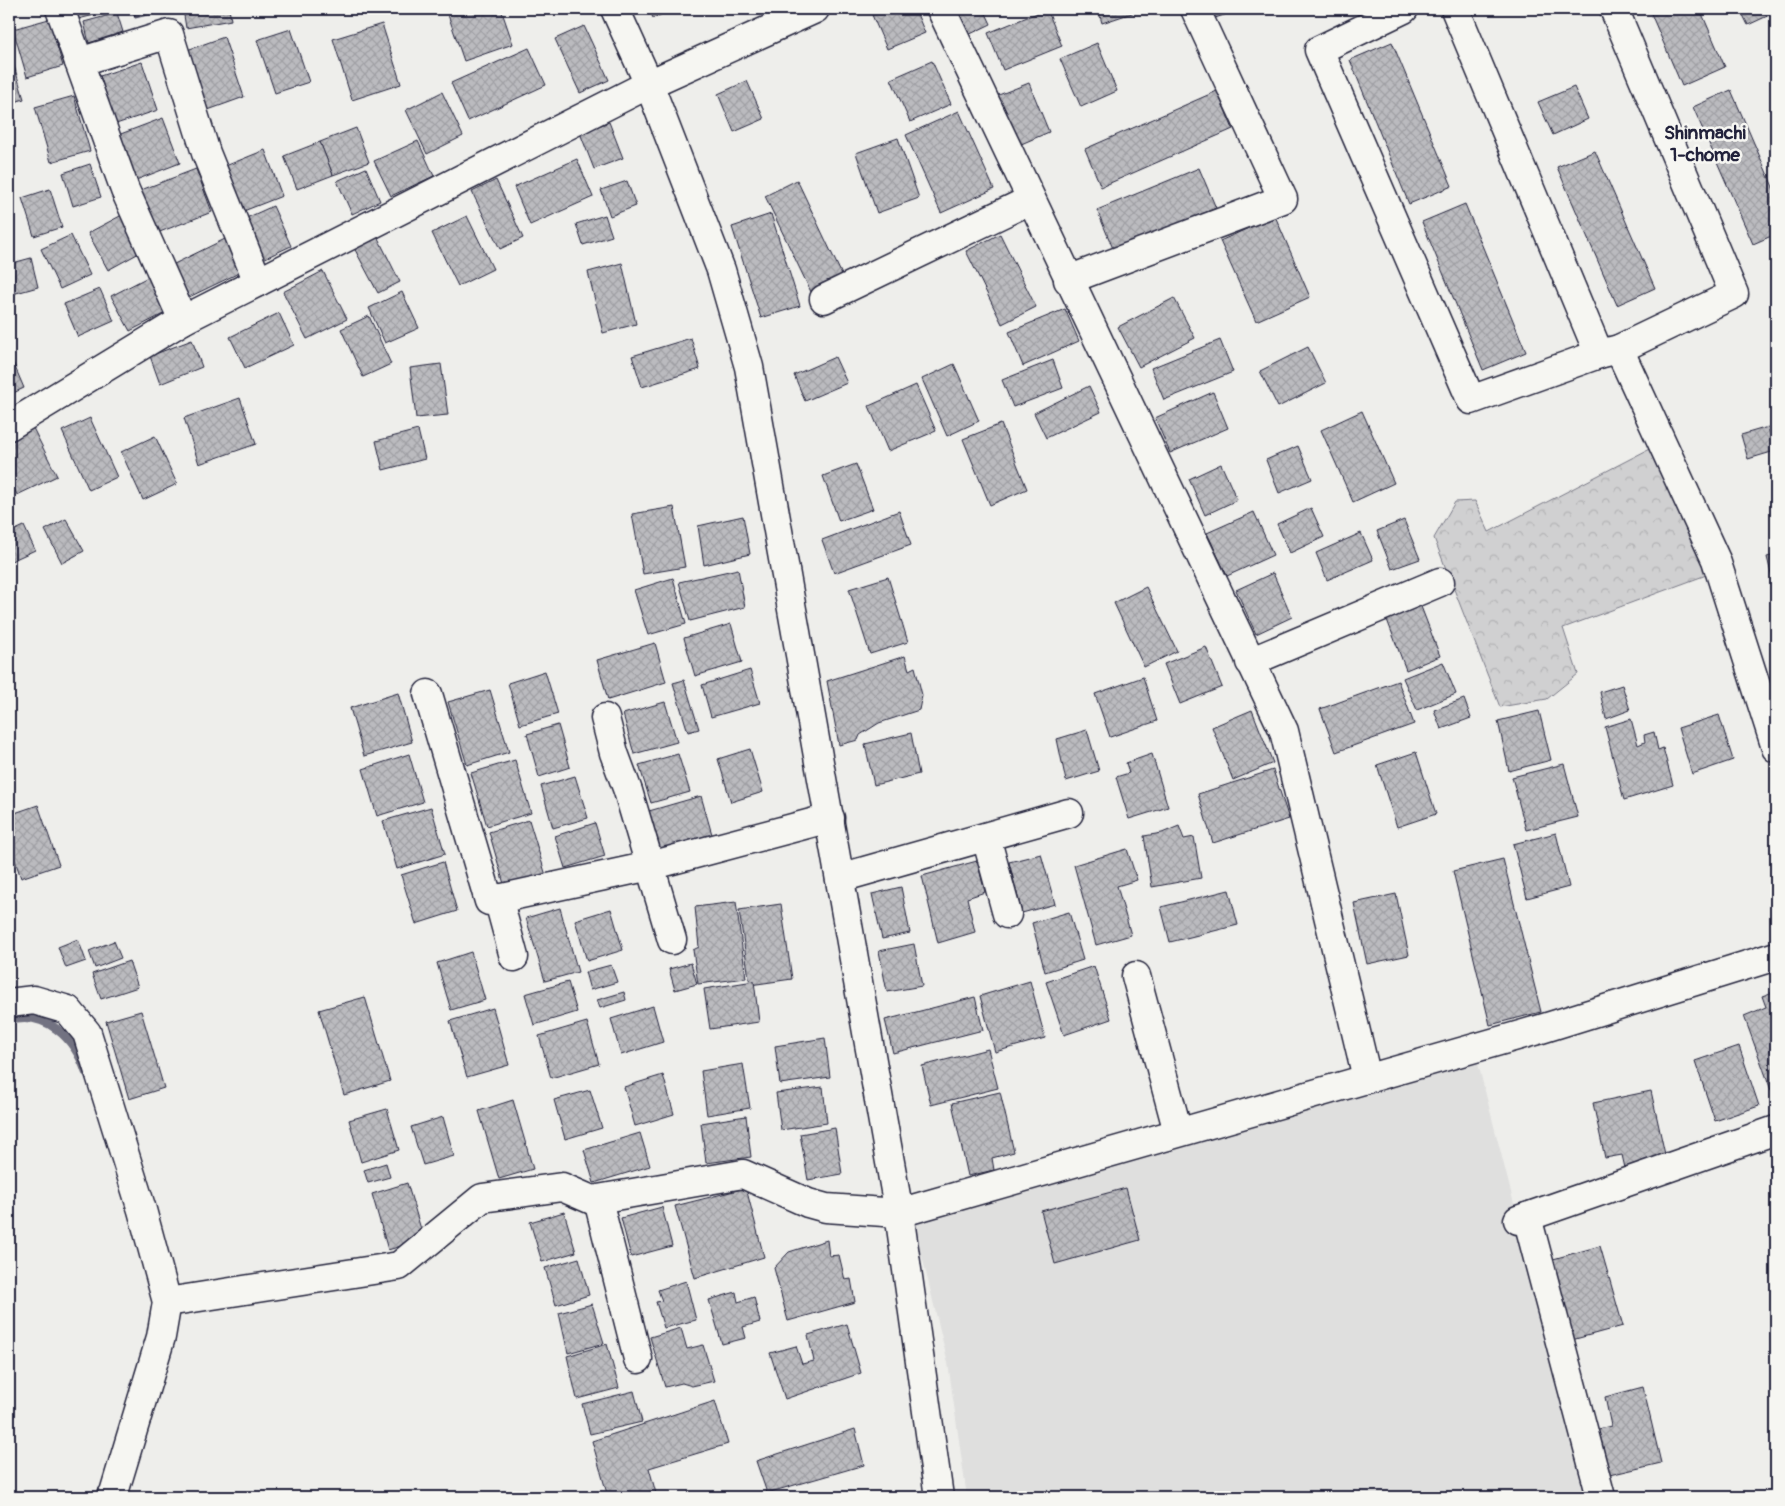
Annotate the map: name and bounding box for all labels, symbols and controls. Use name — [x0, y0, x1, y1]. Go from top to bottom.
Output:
district label: Shinmachi 1-chome — [1664, 121, 1747, 167]

